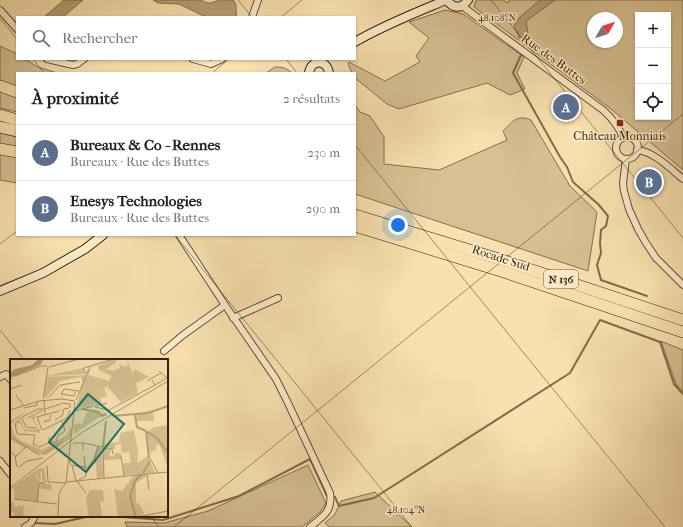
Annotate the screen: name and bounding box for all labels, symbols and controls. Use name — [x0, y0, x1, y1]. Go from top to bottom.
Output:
text: 48.108°N — [478, 12, 516, 24]
north arrow — [587, 12, 623, 48]
map controls — [635, 12, 671, 120]
button: + — [635, 12, 671, 48]
search box — [16, 16, 356, 60]
icon: search — [30, 27, 52, 49]
text: Rechercher — [62, 29, 137, 47]
street label: Rue des Buttes — [519, 31, 590, 88]
button: − — [635, 48, 671, 84]
button: locate — [635, 84, 671, 120]
text: À proximité — [32, 88, 119, 108]
text: 2 résultats — [283, 91, 340, 106]
pin: A — [553, 92, 579, 122]
marker: Château Monniais — [615, 118, 625, 128]
place label: Château Monniais — [573, 129, 667, 143]
text: Bureaux & Co - Rennes — [70, 136, 220, 154]
text: A — [41, 145, 49, 160]
text: 230 m — [307, 145, 340, 160]
text: Bureaux · Rue des Buttes — [70, 154, 209, 169]
pin: B — [636, 167, 662, 197]
text: Enesys Technologies — [70, 192, 202, 210]
text: B — [41, 201, 49, 216]
text: 290 m — [306, 201, 340, 216]
text: Bureaux · Rue des Buttes — [70, 210, 209, 225]
your location — [388, 215, 408, 235]
street label: Rocade Sud — [470, 242, 532, 274]
road number: N 136 — [544, 270, 578, 288]
inset map — [10, 359, 168, 517]
text: 48.104°N — [387, 504, 426, 516]

